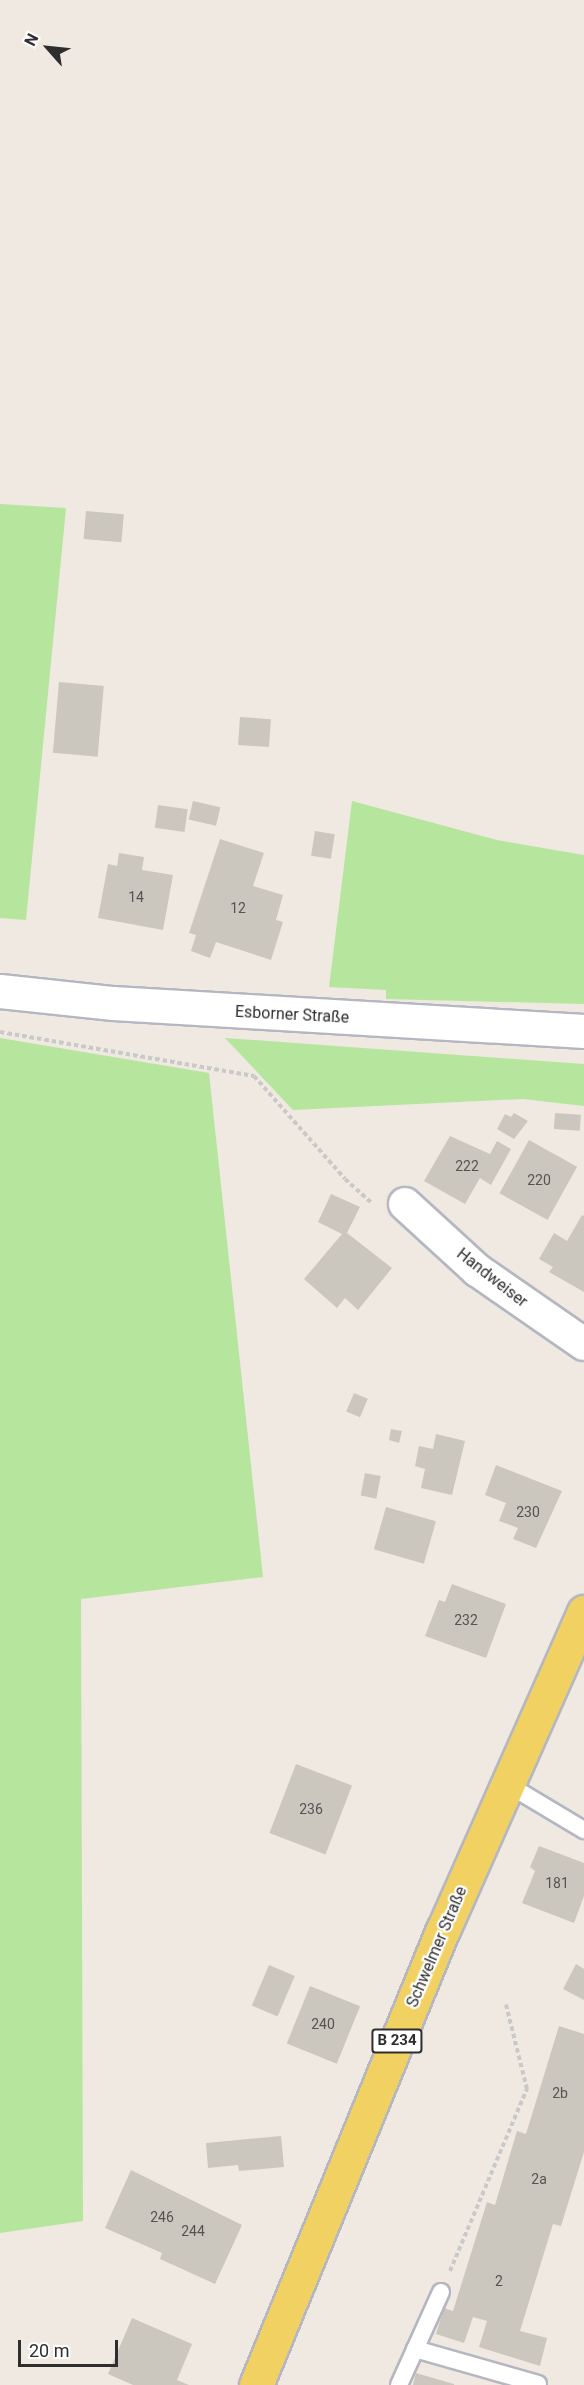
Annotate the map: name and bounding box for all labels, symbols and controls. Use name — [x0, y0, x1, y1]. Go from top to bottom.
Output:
north arrow — [18, 18, 78, 78]
text: N — [20, 30, 43, 49]
house number: 14 — [128, 889, 144, 905]
house number: 12 — [230, 900, 246, 916]
street label: Esborner Straße — [235, 1002, 349, 1028]
house number: 222 — [455, 1158, 479, 1174]
house number: 220 — [527, 1172, 551, 1188]
street label: Handweiser — [453, 1244, 531, 1312]
house number: 230 — [516, 1504, 540, 1520]
house number: 232 — [454, 1612, 478, 1628]
house number: 236 — [299, 1801, 323, 1817]
house number: 181 — [545, 1875, 569, 1891]
street label: Schwelmer Straße — [403, 1884, 471, 2010]
house number: 240 — [311, 2016, 335, 2032]
road number: B 234 — [370, 2029, 424, 2053]
house number: 2b — [552, 2085, 568, 2101]
house number: 2a — [531, 2171, 547, 2187]
house number: 246 — [150, 2209, 174, 2225]
house number: 244 — [181, 2223, 205, 2239]
house number: 2 — [495, 2273, 503, 2289]
scale bar — [21, 2328, 122, 2366]
text: 20 m — [29, 2340, 69, 2361]

